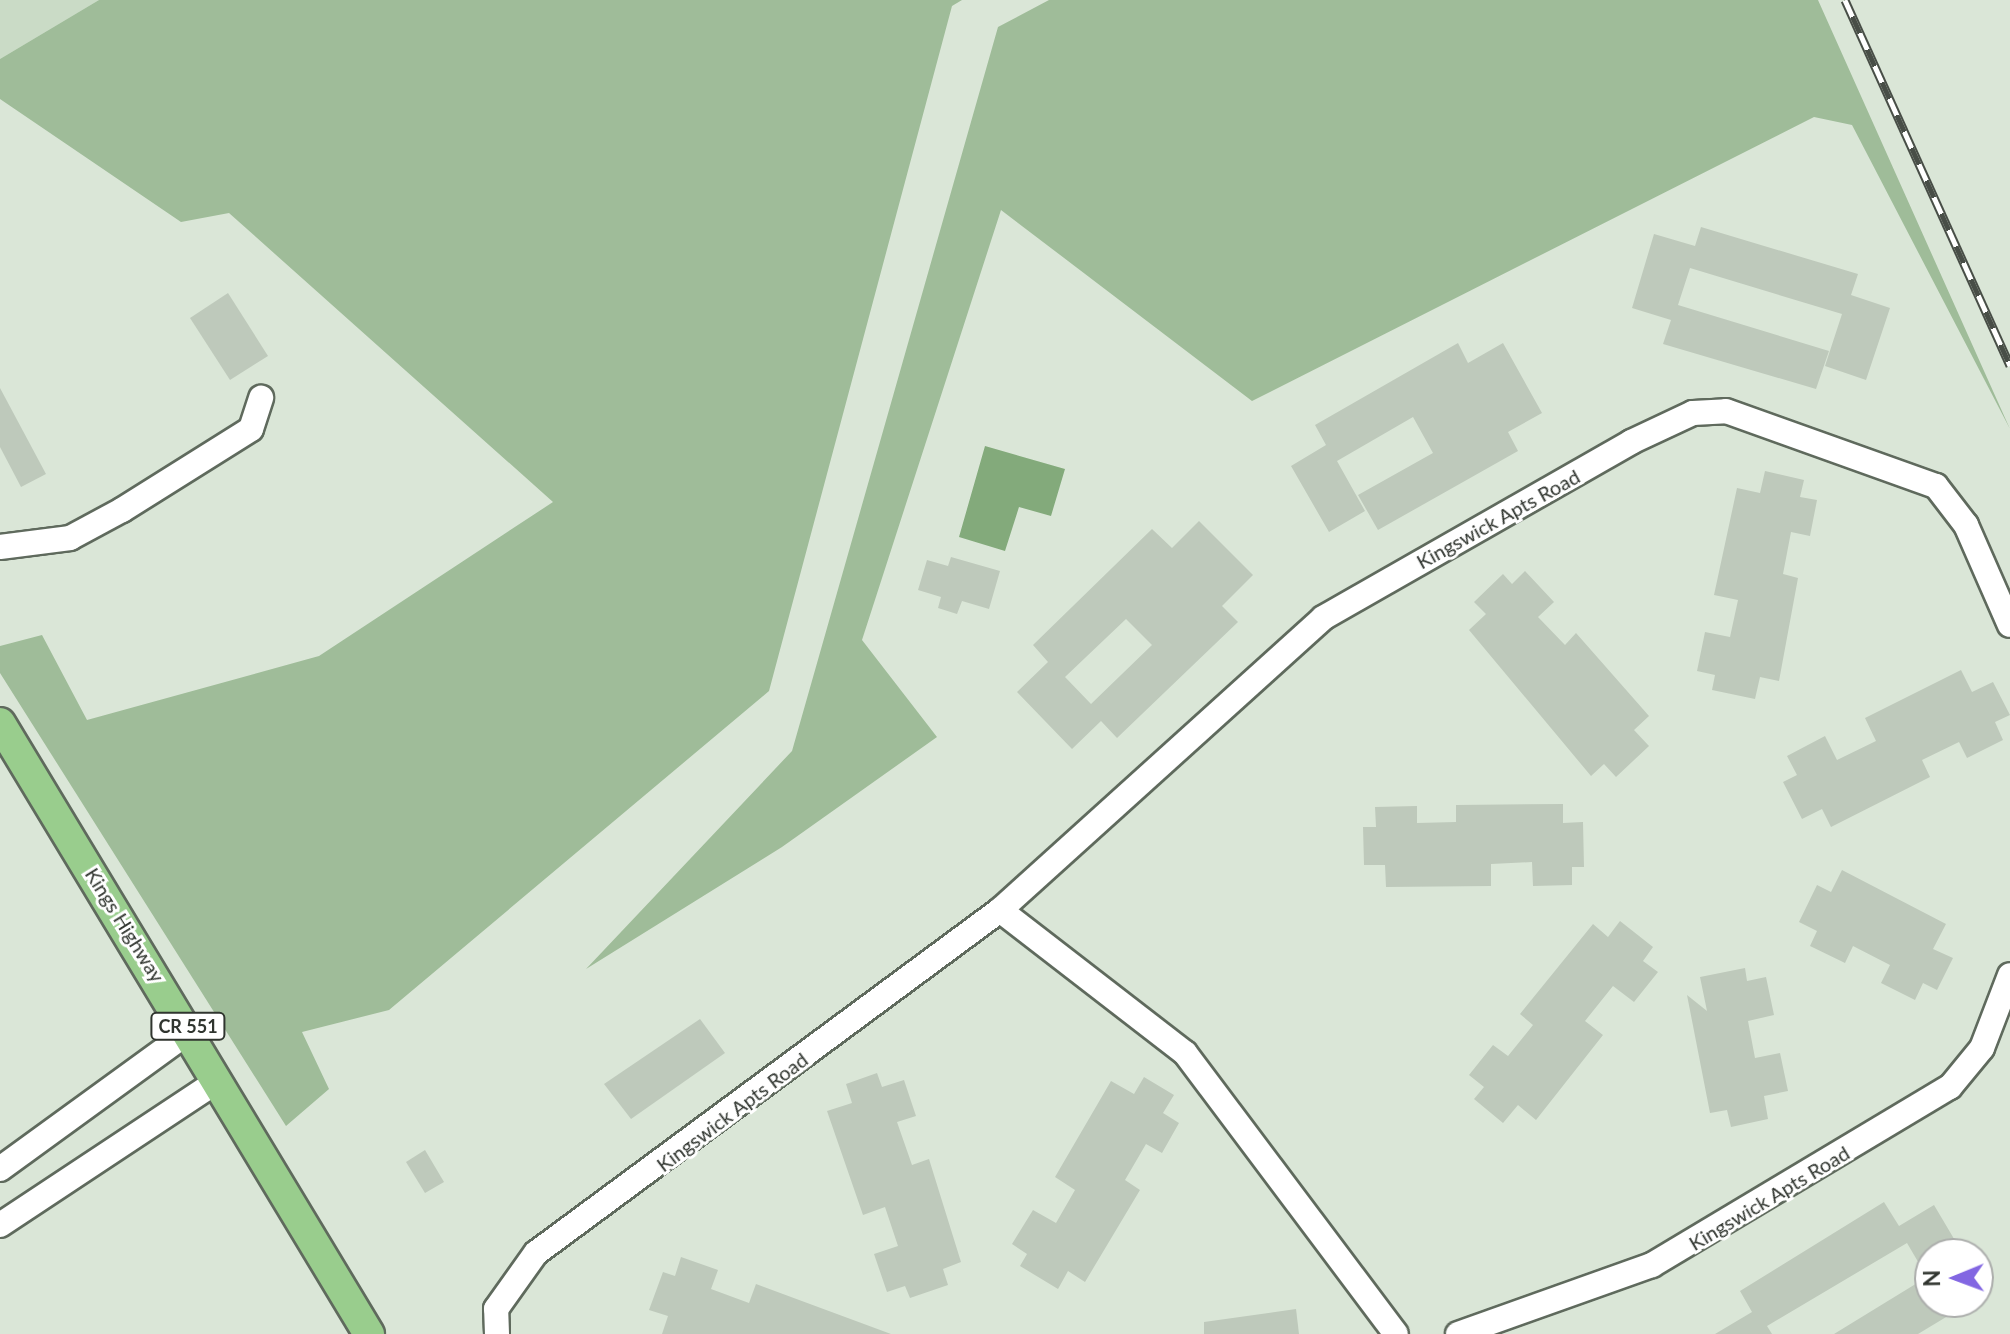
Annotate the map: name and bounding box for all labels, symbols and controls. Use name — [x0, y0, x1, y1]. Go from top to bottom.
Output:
street label: Kingswick Apts Road — [1412, 464, 1584, 574]
street label: Kings Highway — [80, 863, 170, 987]
road number: CR 551 — [150, 1012, 226, 1040]
street label: Kingswick Apts Road — [652, 1047, 812, 1177]
street label: Kingswick Apts Road — [1684, 1140, 1854, 1256]
north arrow — [1914, 1238, 1994, 1318]
text: N — [1918, 1270, 1945, 1287]

